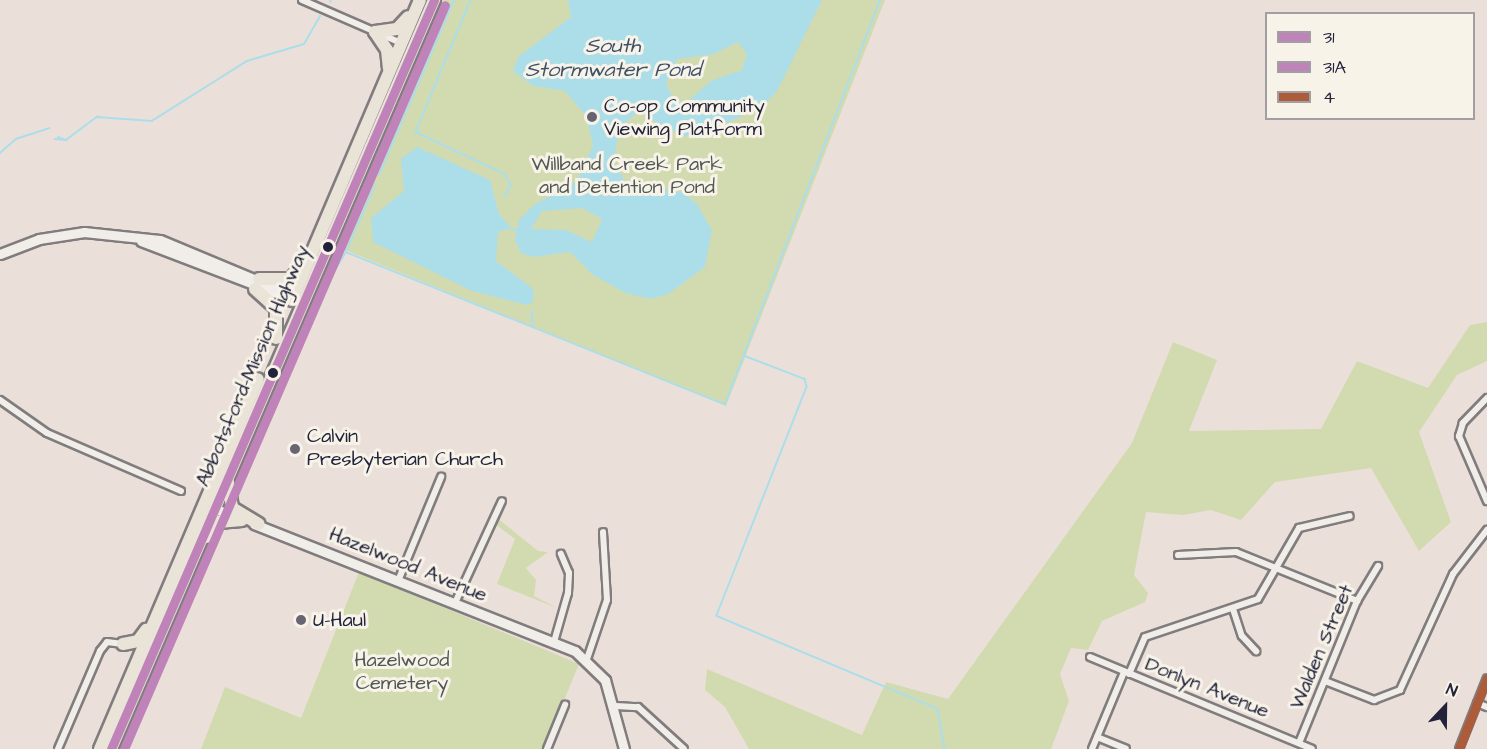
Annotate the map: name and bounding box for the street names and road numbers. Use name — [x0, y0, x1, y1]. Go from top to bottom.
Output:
street label: Abbotsford-Mission Highway — [191, 242, 315, 490]
street label: Hazelwood Avenue — [326, 522, 490, 608]
street label: Walden Street — [1285, 581, 1359, 713]
street label: Donlyn Avenue — [1142, 652, 1272, 724]

